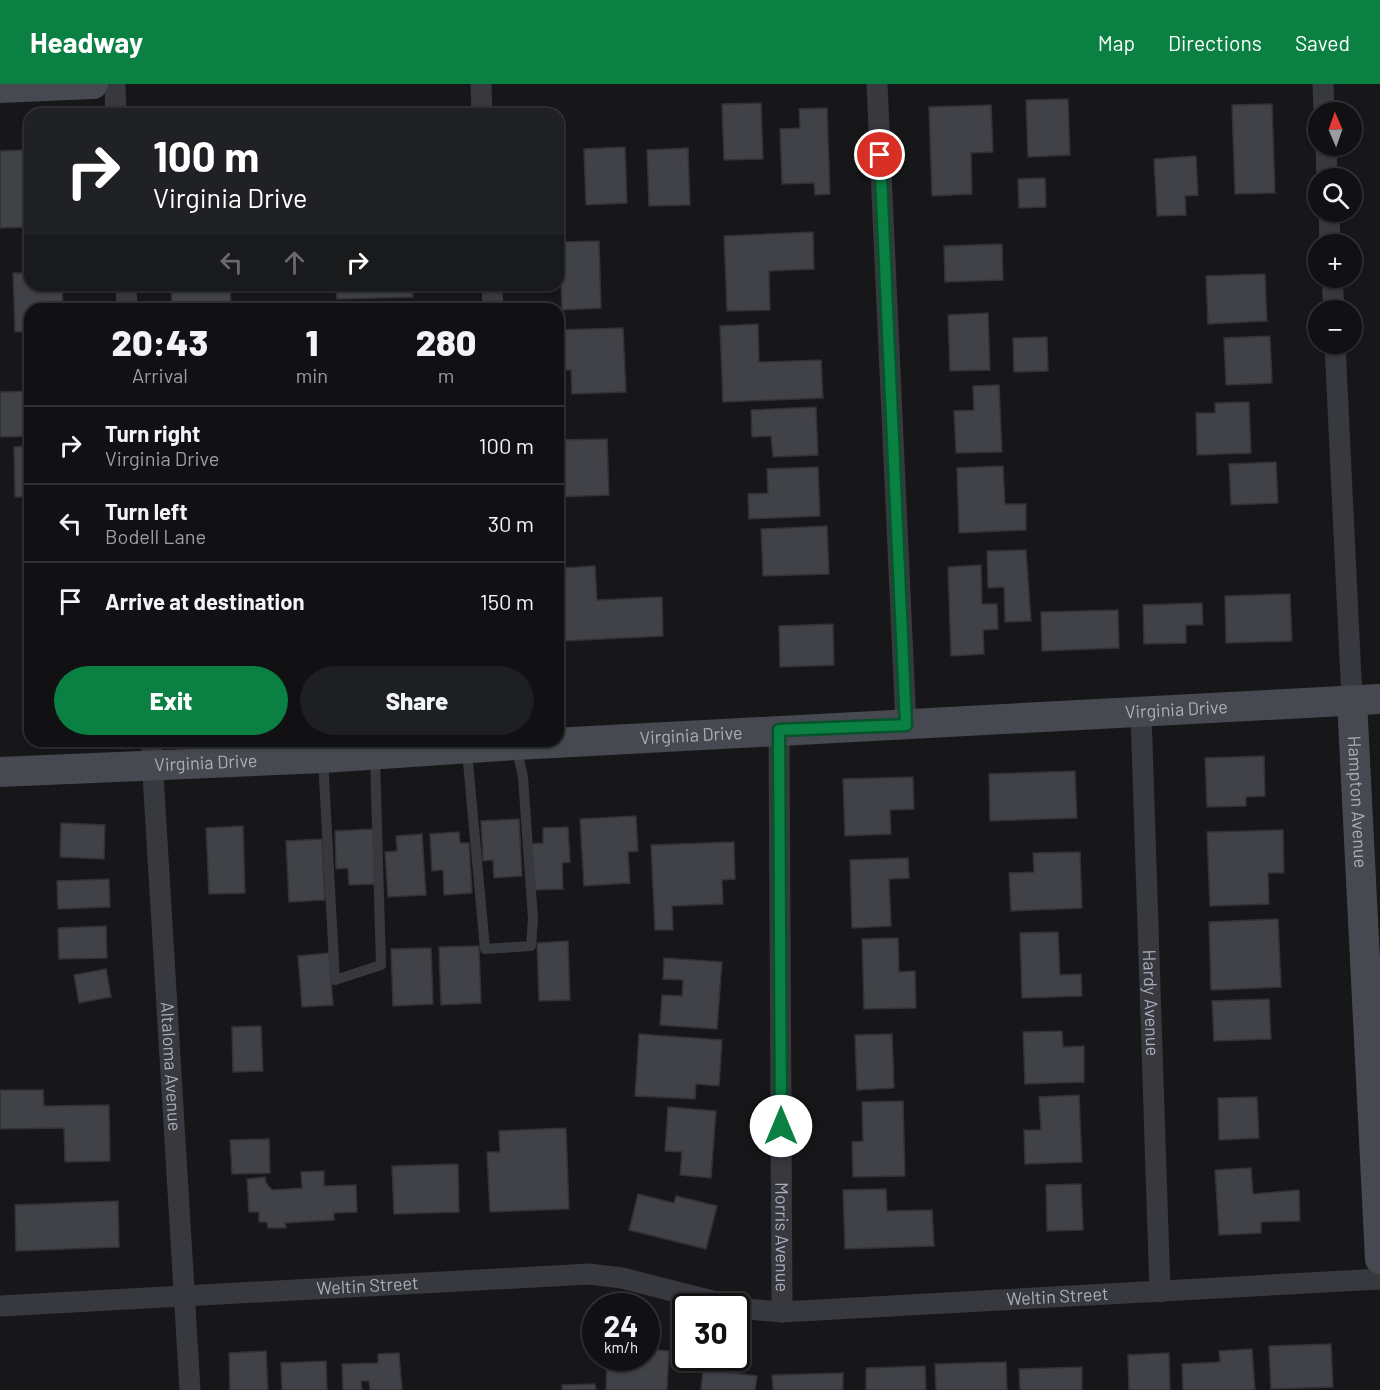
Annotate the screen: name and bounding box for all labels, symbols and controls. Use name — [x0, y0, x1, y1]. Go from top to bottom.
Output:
text: Headway — [30, 25, 143, 59]
text: Map — [1098, 30, 1135, 55]
text: Directions — [1168, 30, 1262, 55]
text: Saved — [1295, 30, 1350, 55]
north arrow — [1308, 102, 1362, 156]
map controls — [1308, 102, 1362, 354]
pin — [854, 129, 905, 180]
text: 100 m — [153, 130, 259, 180]
icon: right — [54, 132, 132, 210]
icon: arrive — [863, 138, 896, 171]
button: search — [1308, 168, 1362, 222]
text: Virginia Drive — [153, 181, 307, 213]
button: + — [1308, 234, 1362, 288]
icon: left — [215, 246, 248, 279]
icon: ahead — [278, 246, 311, 279]
icon: right — [341, 246, 374, 279]
button: − — [1308, 300, 1362, 354]
text: 20:43 — [112, 320, 208, 363]
text: 1 — [306, 320, 318, 363]
text: 280 — [416, 320, 476, 363]
text: Arrival — [132, 363, 188, 387]
text: min — [296, 363, 328, 387]
text: m — [438, 363, 454, 387]
text: Turn right — [105, 420, 200, 446]
icon: right — [54, 429, 87, 462]
text: 100 m — [479, 432, 534, 458]
text: Virginia Drive — [105, 446, 219, 470]
text: Turn left — [105, 498, 188, 524]
icon: left — [54, 507, 87, 540]
text: 30 m — [488, 510, 534, 536]
text: Bodell Lane — [105, 524, 206, 548]
icon: arrive — [54, 585, 87, 618]
text: Arrive at destination — [105, 588, 304, 614]
text: 150 m — [480, 588, 534, 614]
button: Exit — [54, 666, 288, 735]
button: Share — [300, 666, 534, 735]
street label: Virginia Drive — [1124, 695, 1228, 723]
street label: Virginia Drive — [639, 721, 743, 748]
street label: Hampton Avenue — [1344, 735, 1372, 869]
street label: Virginia Drive — [154, 749, 258, 775]
street label: Hardy Avenue — [1139, 949, 1164, 1056]
street label: Altaloma Avenue — [157, 1001, 186, 1132]
position arrow — [749, 1094, 813, 1158]
street label: Morris Avenue — [771, 1182, 794, 1292]
street label: Weltin Street — [316, 1271, 419, 1299]
street label: Weltin Street — [1006, 1282, 1109, 1310]
speed limit sign: 30 — [672, 1293, 750, 1371]
text: 24 — [604, 1307, 638, 1343]
text: km/h — [604, 1338, 638, 1356]

